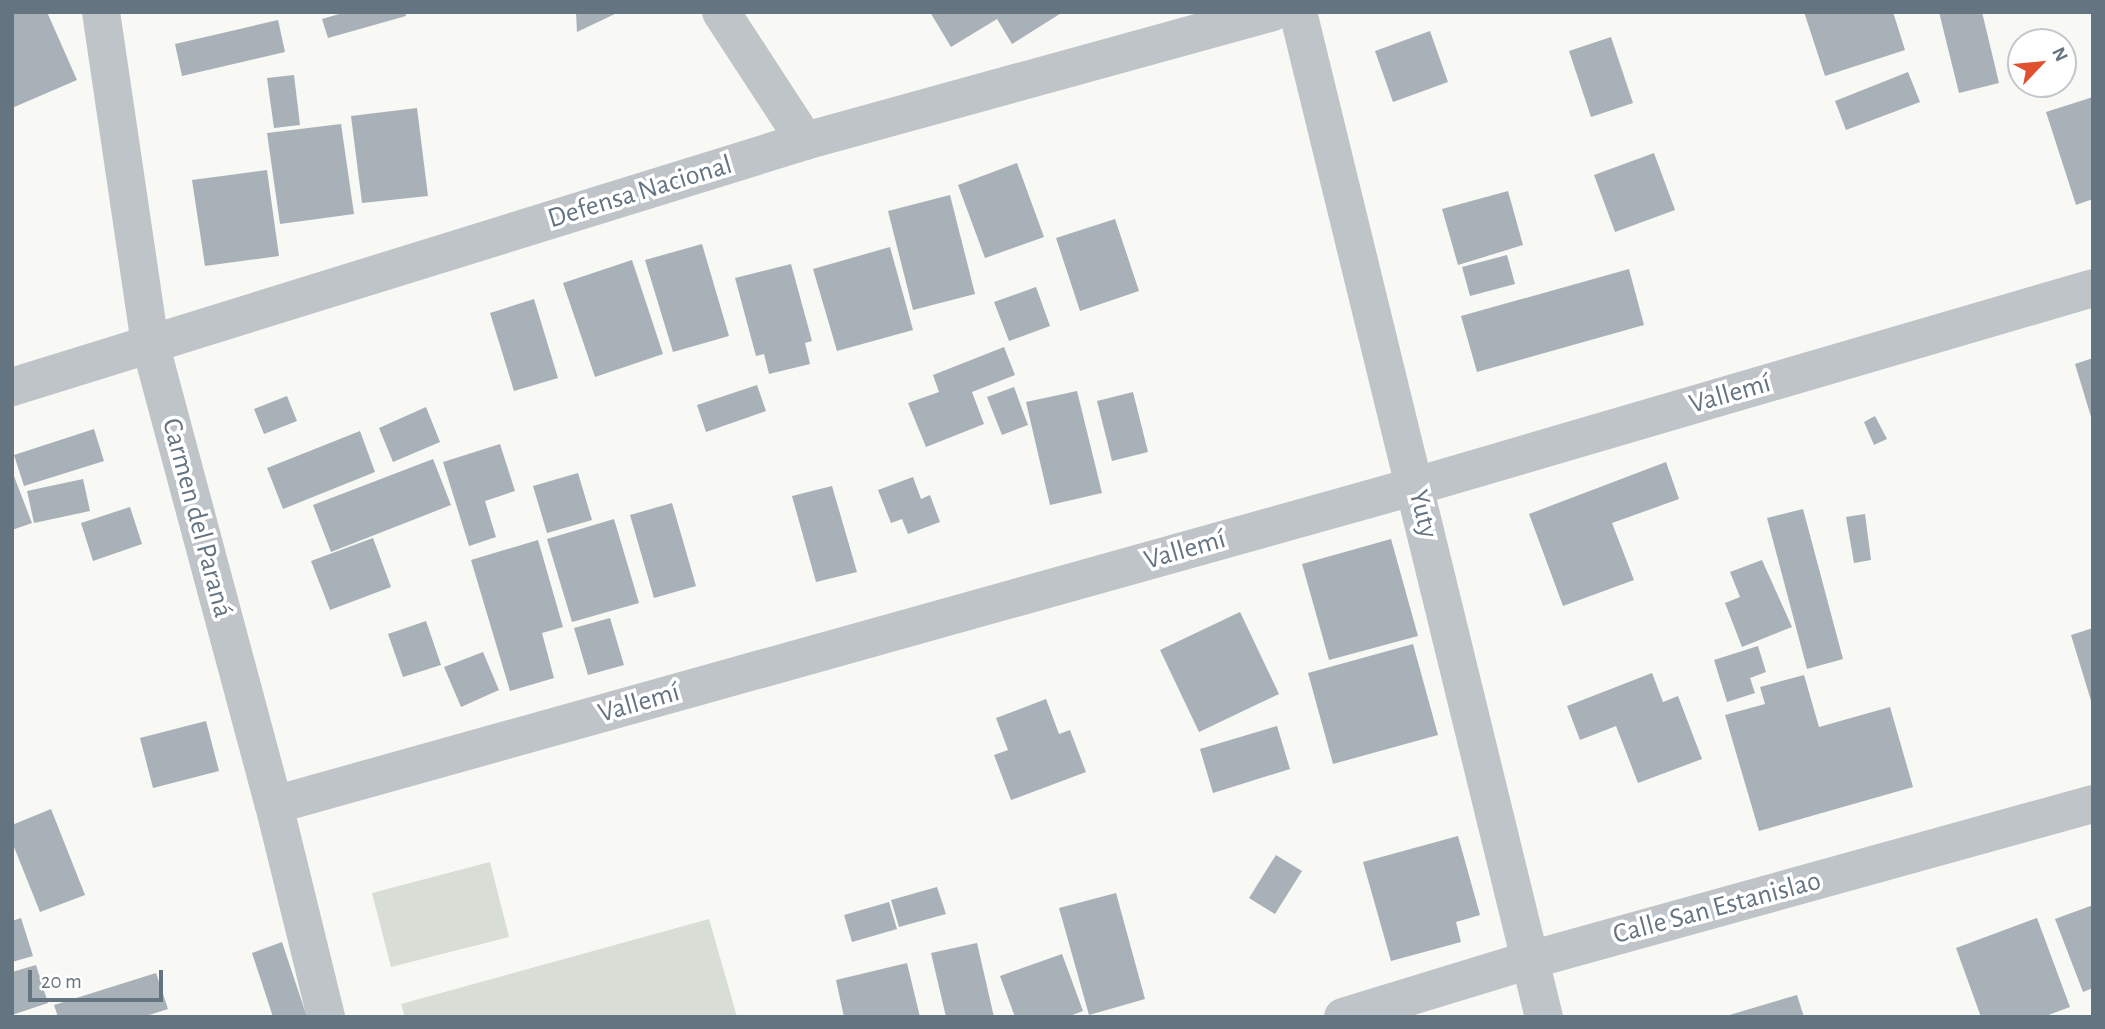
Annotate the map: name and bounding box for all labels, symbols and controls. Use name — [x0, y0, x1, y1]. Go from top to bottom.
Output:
north arrow — [2007, 28, 2077, 98]
text: N — [2048, 44, 2071, 65]
street label: Defensa Nacional — [544, 148, 736, 236]
street label: Vallemí — [1685, 366, 1775, 422]
street label: Carmen del Paraná — [154, 415, 240, 621]
street label: Yuty — [1401, 487, 1445, 541]
street label: Vallemí — [1140, 522, 1230, 578]
street label: Vallemí — [594, 675, 684, 731]
street label: Calle San Estanislao — [1609, 864, 1825, 952]
scale bar — [32, 956, 166, 1000]
text: 20 m — [41, 971, 82, 992]

